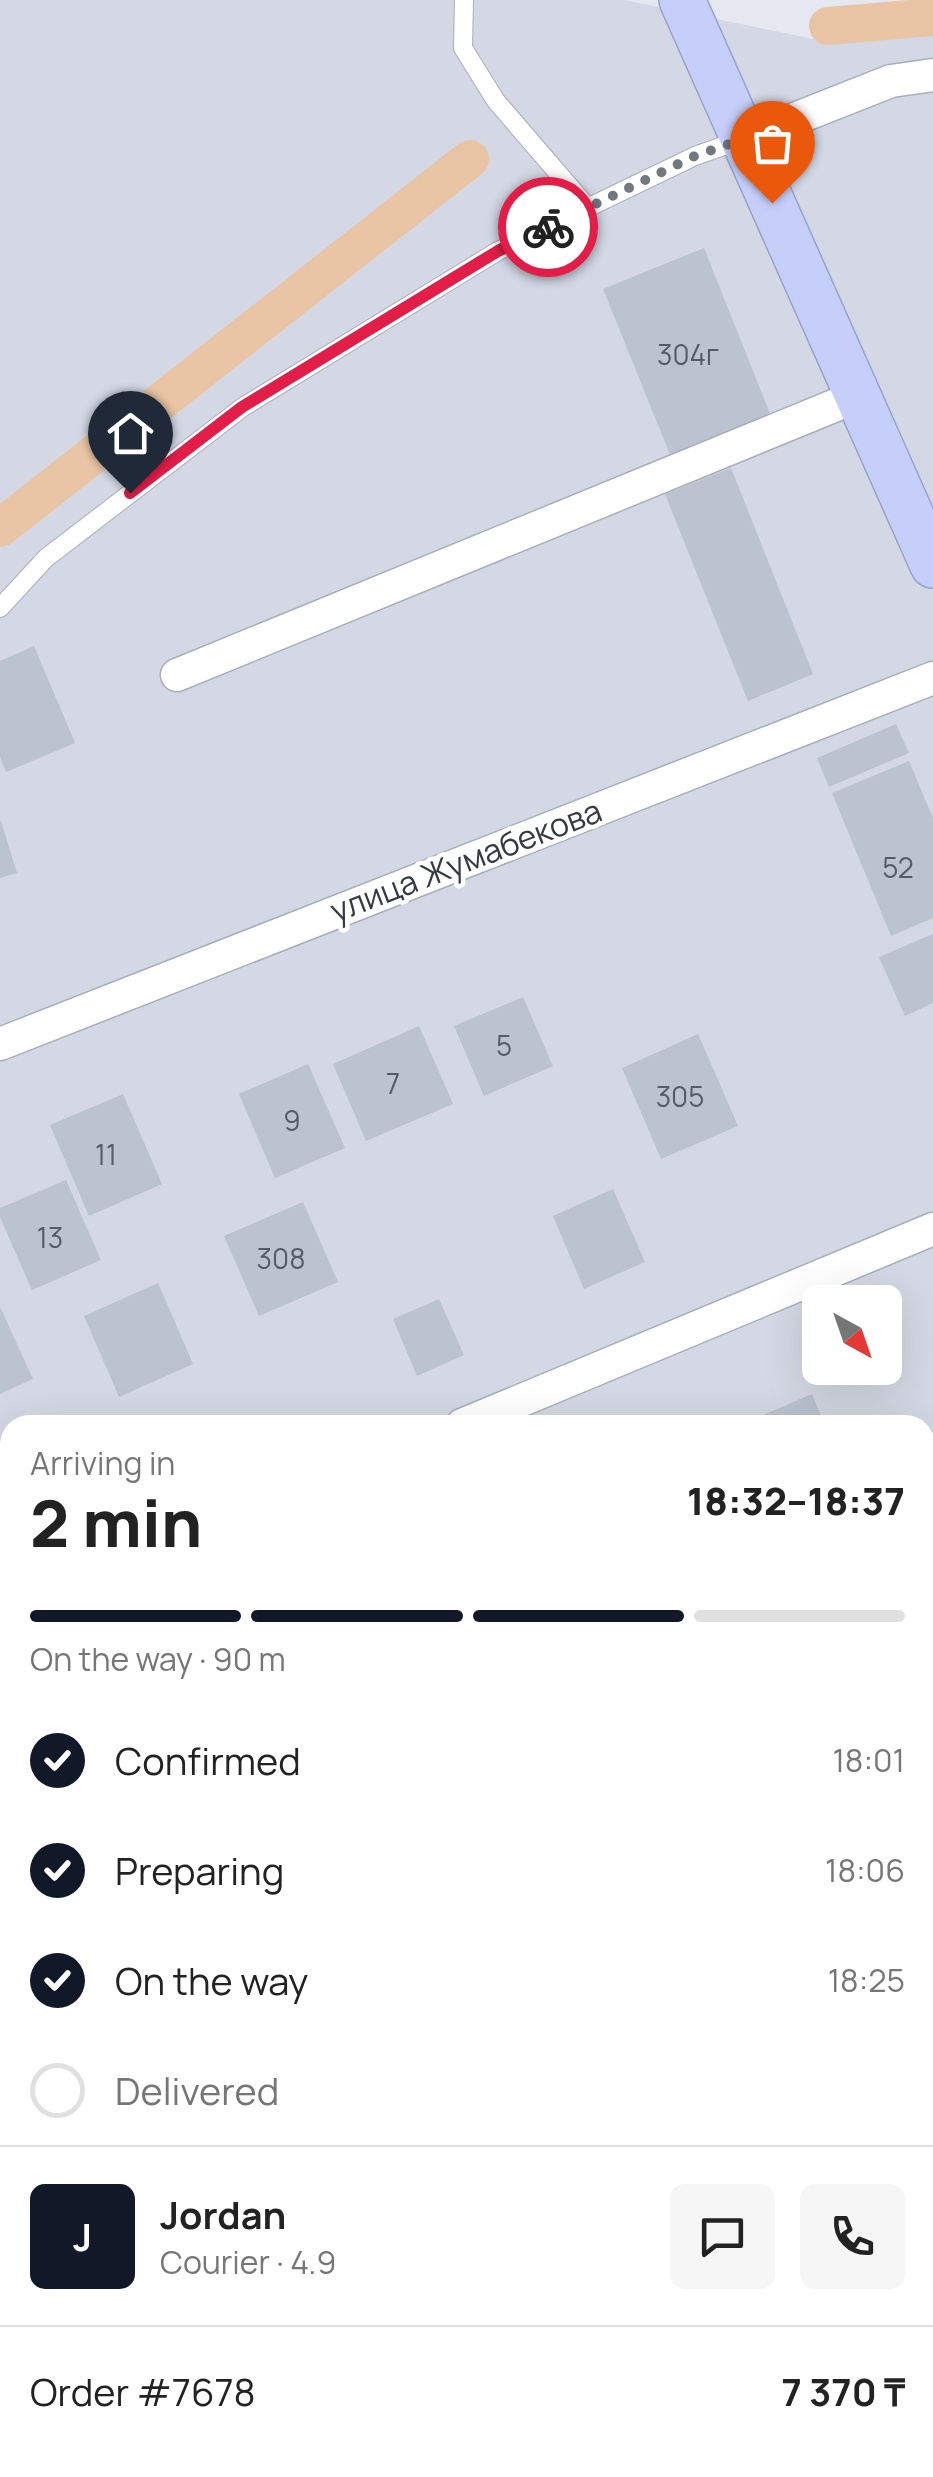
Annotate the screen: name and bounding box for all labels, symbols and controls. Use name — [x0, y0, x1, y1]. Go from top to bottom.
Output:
pin — [730, 101, 815, 204]
icon: bag — [745, 116, 800, 171]
courier — [498, 177, 598, 277]
icon: bike — [521, 200, 576, 255]
house number: 304г — [657, 335, 719, 373]
pin — [88, 391, 173, 494]
icon: home — [103, 406, 158, 461]
street label: улица Жумабекова — [324, 788, 608, 932]
house number: 52 — [882, 848, 914, 886]
house number: 5 — [496, 1026, 512, 1064]
house number: 7 — [386, 1064, 400, 1102]
house number: 305 — [656, 1077, 704, 1115]
house number: 9 — [283, 1101, 301, 1139]
house number: 11 — [95, 1135, 117, 1173]
house number: 13 — [37, 1218, 63, 1256]
house number: 308 — [257, 1239, 305, 1277]
north arrow — [802, 1285, 902, 1385]
map controls — [802, 1285, 902, 1385]
text: Arriving in — [30, 1441, 175, 1485]
text: 18:32–18:37 — [687, 1474, 905, 1526]
text: 2 min — [30, 1478, 202, 1567]
text: On the way · 90 m — [30, 1637, 286, 1681]
icon: check — [30, 1733, 85, 1788]
text: Confirmed — [115, 1734, 301, 1786]
text: 18:01 — [832, 1738, 905, 1782]
icon: check — [30, 1843, 85, 1898]
text: Preparing — [115, 1844, 284, 1896]
text: 18:06 — [825, 1848, 905, 1892]
icon: check — [30, 1953, 85, 2008]
text: On the way — [115, 1954, 308, 2006]
text: 18:25 — [828, 1958, 905, 2002]
text: Delivered — [115, 2064, 279, 2116]
button: chat — [670, 2184, 775, 2289]
button: phone — [800, 2184, 905, 2289]
text: Jordan — [160, 2188, 286, 2240]
text: J — [73, 2210, 92, 2262]
text: Courier · 4.9 — [160, 2240, 336, 2284]
text: Order #7678 — [30, 2365, 256, 2417]
text: 7 370 ₸ — [781, 2365, 905, 2417]

